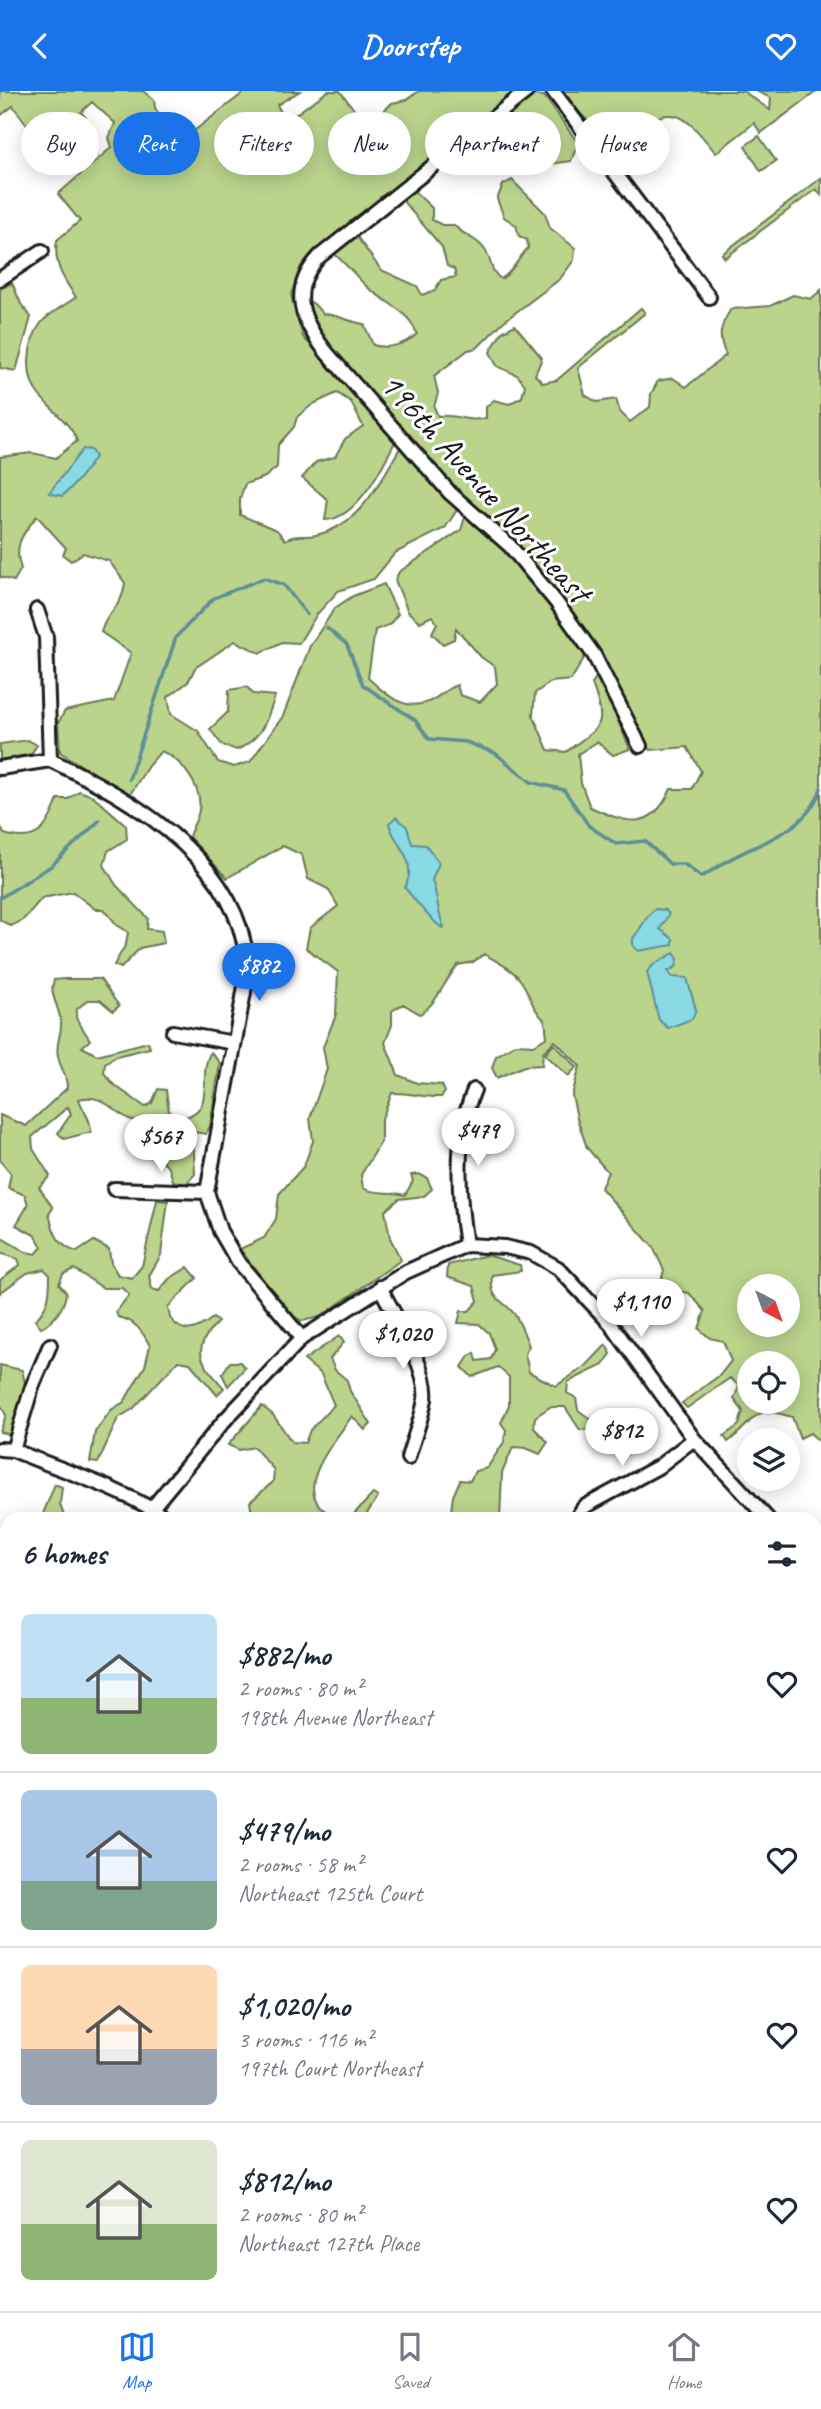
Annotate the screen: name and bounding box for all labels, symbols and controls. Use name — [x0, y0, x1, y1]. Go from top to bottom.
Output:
text: Doorstep — [361, 25, 460, 66]
icon: back — [21, 27, 59, 65]
icon: heart — [762, 27, 800, 65]
chip: Buy — [21, 112, 99, 175]
chip: Rent — [113, 112, 200, 175]
chip: Filters — [214, 112, 314, 175]
chip: New — [328, 112, 411, 175]
chip: Apartment — [425, 112, 561, 175]
chip: House — [575, 112, 670, 175]
street label: 196th Avenue Northeast — [370, 363, 604, 615]
pin: $882 — [218, 943, 300, 1003]
text: $882 — [238, 951, 280, 980]
pin: $479 — [437, 1109, 519, 1168]
pin: $567 — [120, 1115, 202, 1174]
text: $479 — [457, 1116, 499, 1145]
text: $567 — [140, 1122, 182, 1151]
north arrow — [737, 1274, 800, 1337]
map controls — [737, 1274, 800, 1491]
pin: $1,110 — [584, 1279, 698, 1339]
text: $1,110 — [613, 1287, 669, 1316]
pin: $1,020 — [346, 1311, 460, 1371]
text: $1,020 — [375, 1319, 431, 1348]
button: locate — [737, 1351, 800, 1414]
pin: $812 — [581, 1409, 663, 1468]
text: $812 — [601, 1416, 643, 1445]
button: layers — [737, 1428, 800, 1491]
text: 6 homes — [21, 1535, 106, 1573]
icon: filters — [763, 1535, 801, 1573]
text: $882/mo — [238, 1636, 330, 1674]
icon: home — [77, 1642, 161, 1726]
icon: heart — [763, 1665, 801, 1703]
text: 2 rooms · 80 m² — [238, 1674, 362, 1703]
text: 198th Avenue Northeast — [238, 1703, 432, 1732]
text: $479/mo — [238, 1812, 330, 1850]
icon: home — [77, 1818, 161, 1902]
icon: heart — [763, 1841, 801, 1879]
text: 2 rooms · 58 m² — [238, 1850, 362, 1879]
text: Northeast 125th Court — [238, 1879, 422, 1908]
text: $1,020/mo — [238, 1987, 350, 2025]
icon: home — [77, 1993, 161, 2077]
icon: heart — [763, 2016, 801, 2054]
text: 3 rooms · 116 m² — [238, 2025, 373, 2054]
text: 197th Court Northeast — [238, 2054, 421, 2083]
text: $812/mo — [238, 2162, 330, 2200]
icon: home — [77, 2168, 161, 2252]
icon: heart — [763, 2191, 801, 2229]
text: 2 rooms · 80 m² — [238, 2200, 362, 2229]
text: Northeast 127th Place — [238, 2229, 419, 2258]
tab: Map — [118, 2328, 156, 2394]
tab: Saved — [391, 2328, 429, 2394]
tab: Home — [665, 2328, 703, 2394]

